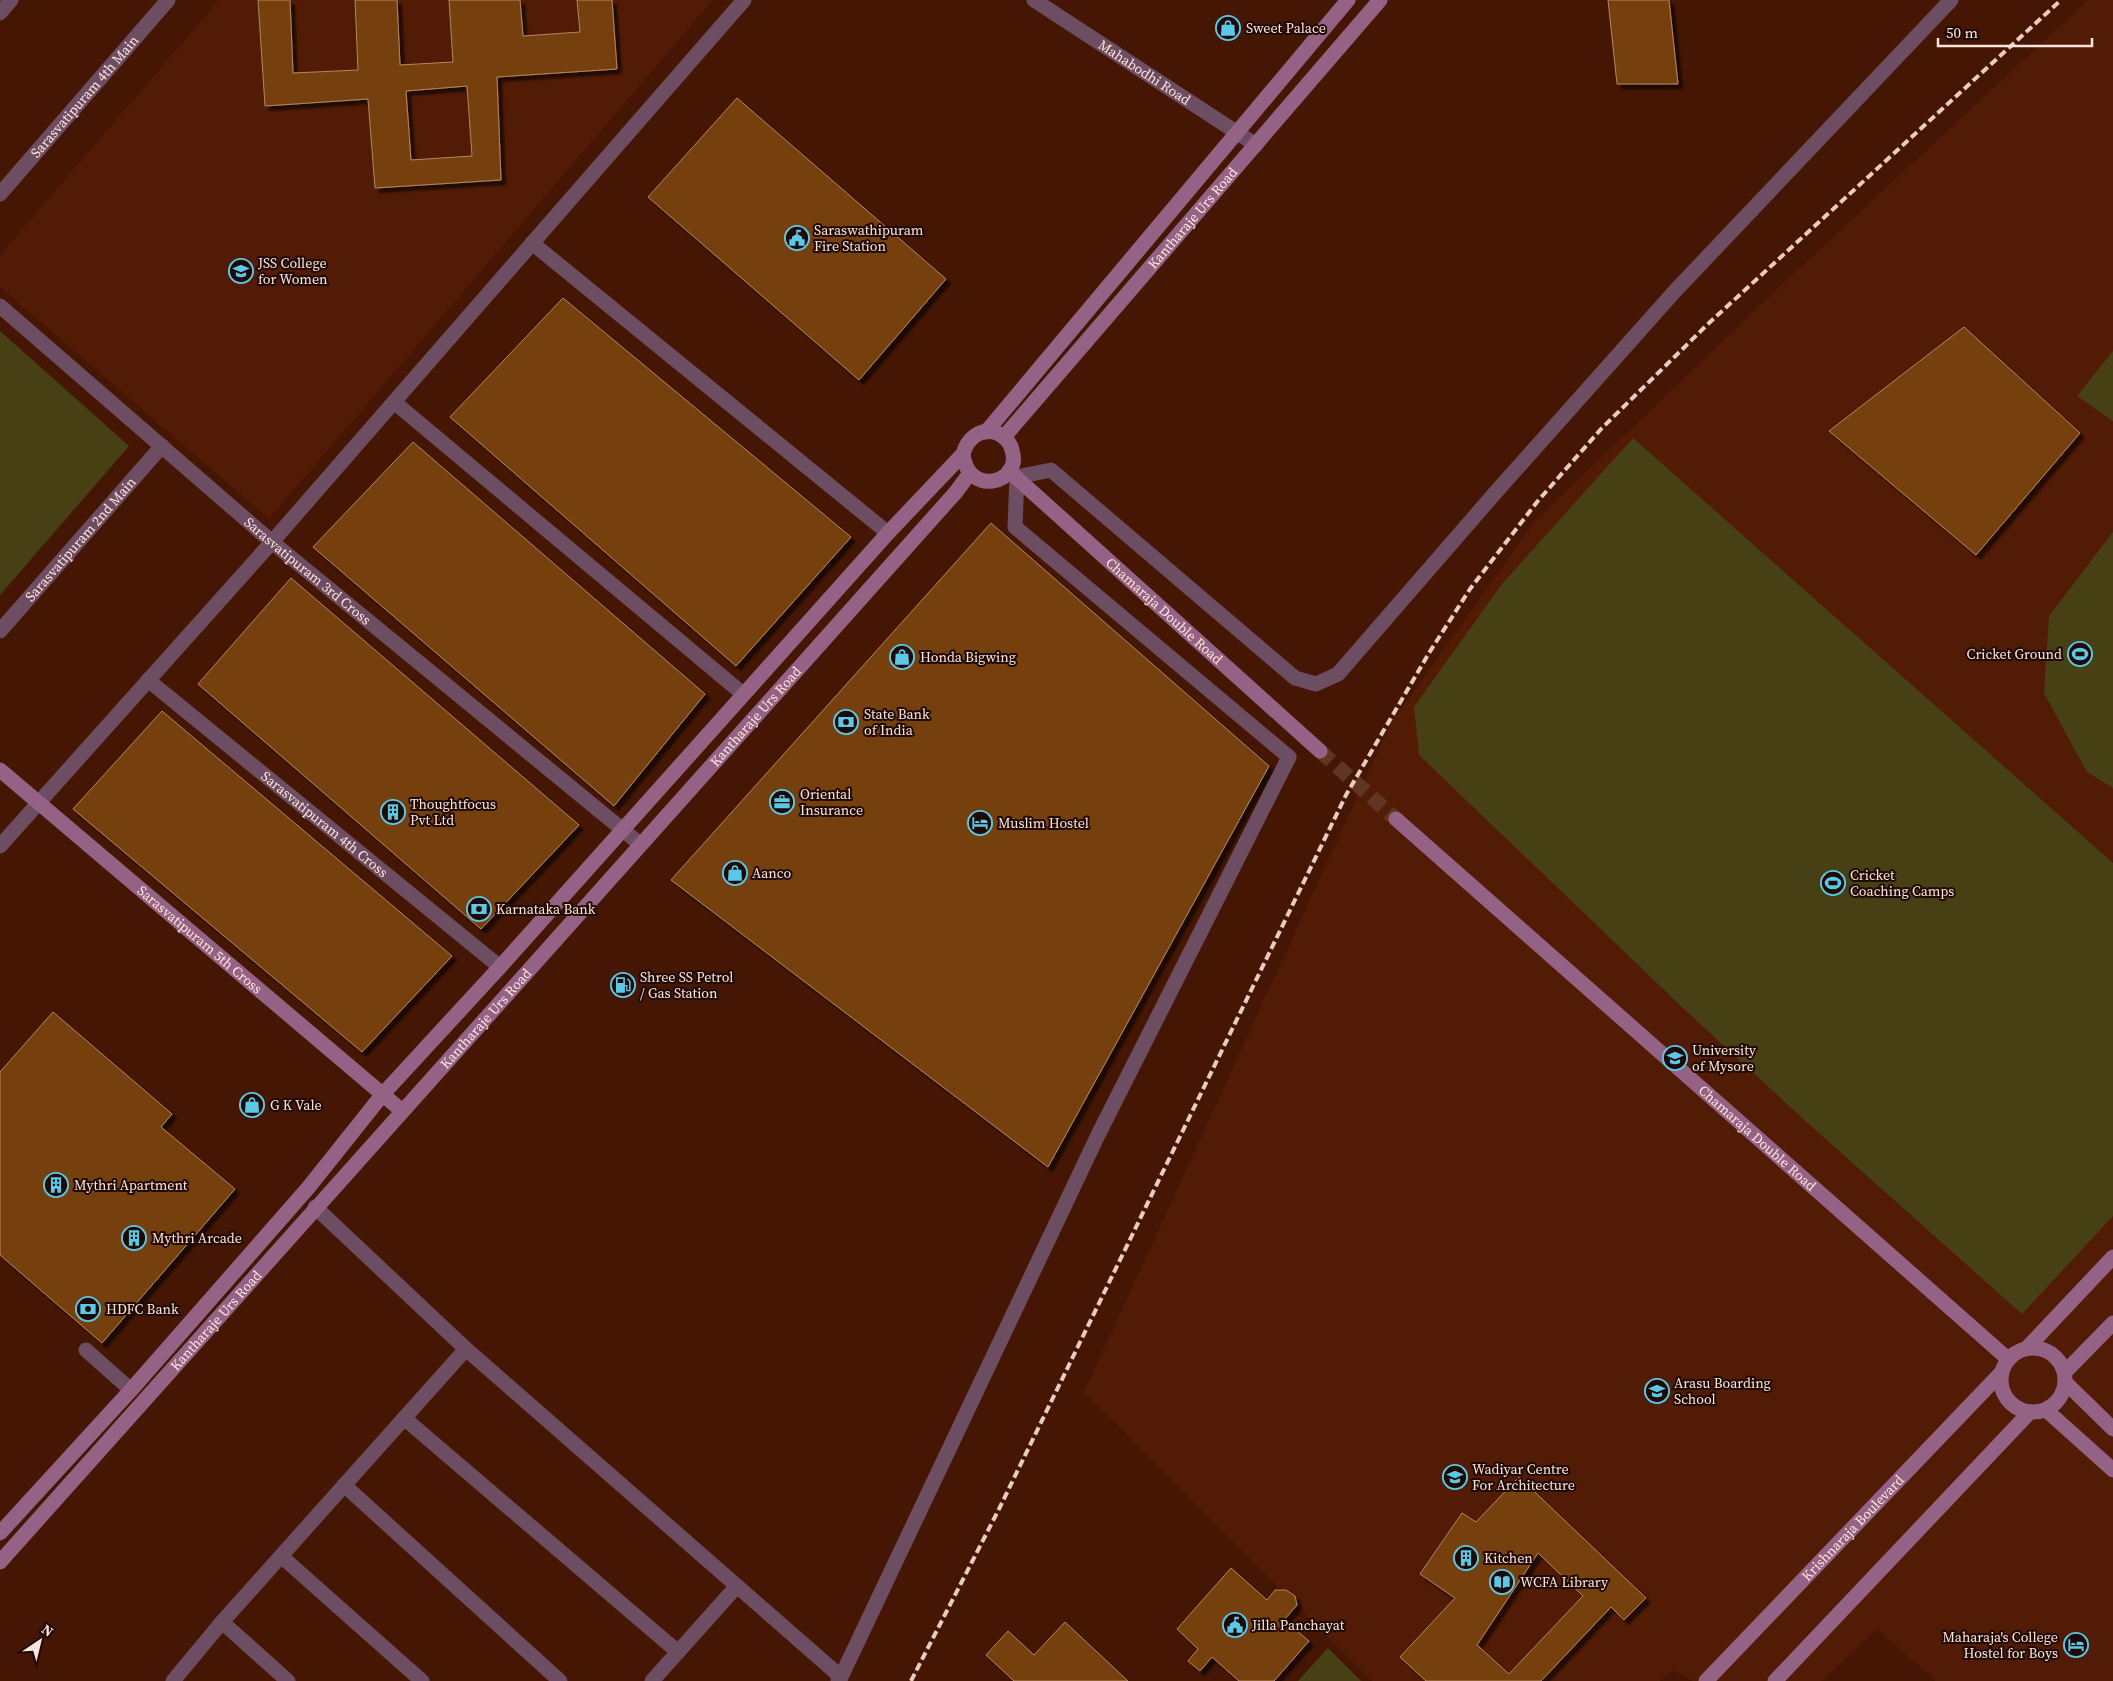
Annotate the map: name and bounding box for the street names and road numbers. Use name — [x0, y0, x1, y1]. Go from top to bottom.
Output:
street label: Sarasvatipuram 4th Main — [26, 31, 143, 162]
street label: Mahabodhi Road — [1094, 35, 1195, 110]
street label: Kantharaje Urs Road — [1143, 163, 1242, 273]
street label: Sarasvatipuram 2nd Main — [20, 472, 141, 606]
street label: Sarasvatipuram 3rd Cross — [240, 512, 375, 629]
street label: Chamaraja Double Road — [1101, 553, 1227, 669]
street label: Kantharaje Urs Road — [705, 662, 806, 771]
street label: Sarasvatipuram 4th Cross — [257, 766, 392, 882]
street label: Sarasvatipuram 5th Cross — [133, 881, 267, 998]
street label: Kantharaje Urs Road — [435, 964, 536, 1073]
street label: Chamaraja Double Road — [1694, 1080, 1821, 1195]
street label: Kantharaje Urs Road — [166, 1266, 266, 1375]
street label: Krishnaraja Boulevard — [1797, 1470, 1908, 1585]

